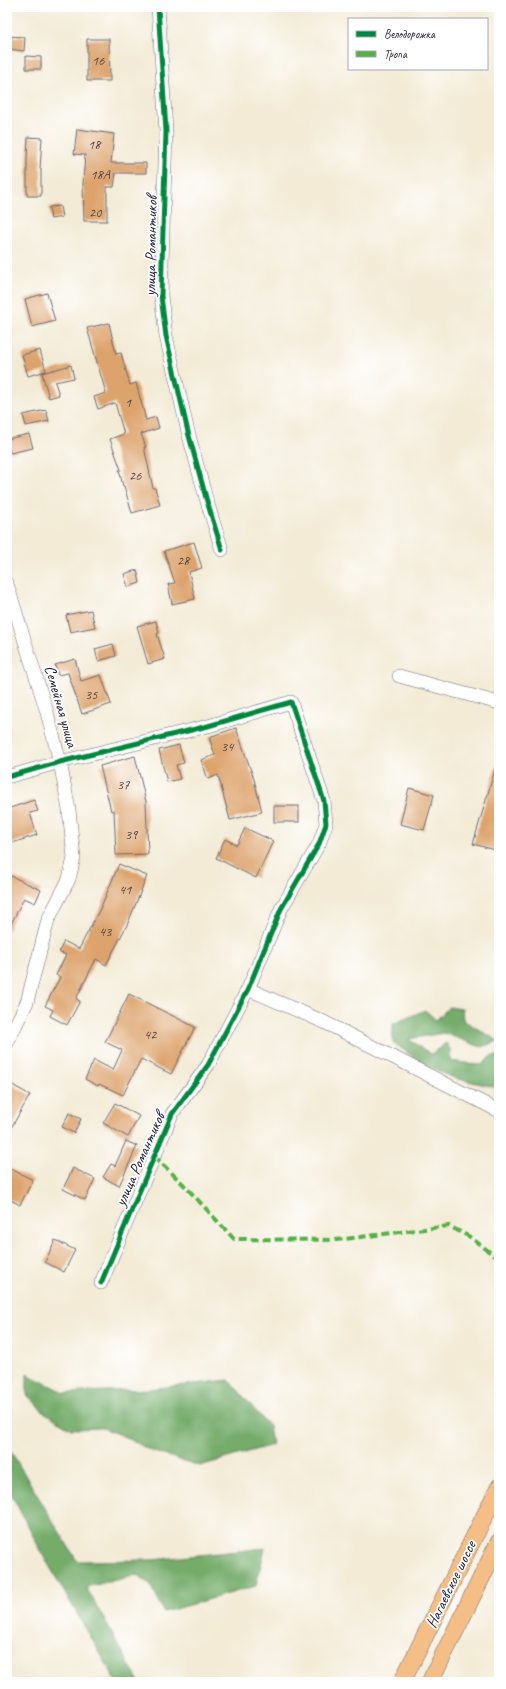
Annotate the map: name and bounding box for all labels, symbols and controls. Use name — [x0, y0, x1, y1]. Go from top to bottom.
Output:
legend — [348, 18, 488, 70]
text: Велодорожка — [384, 26, 436, 42]
text: Тропа — [384, 46, 408, 62]
house number: 16 — [92, 52, 105, 69]
house number: 18 — [88, 136, 102, 153]
house number: 18А — [90, 166, 111, 183]
street label: улица Романтиков — [140, 191, 162, 297]
house number: 20 — [89, 204, 103, 221]
house number: 1 — [125, 394, 132, 411]
house number: 26 — [129, 467, 142, 484]
house number: 28 — [177, 552, 191, 569]
street label: Семейная улица — [40, 663, 83, 751]
house number: 35 — [85, 686, 98, 703]
house number: 34 — [221, 738, 235, 755]
house number: 37 — [117, 776, 130, 793]
house number: 39 — [125, 826, 139, 843]
house number: 41 — [119, 881, 132, 898]
house number: 43 — [99, 923, 113, 940]
house number: 42 — [144, 1026, 158, 1043]
street label: улица Романтиков — [110, 1106, 171, 1210]
street label: Нагаевское шоссе — [421, 1536, 481, 1631]

